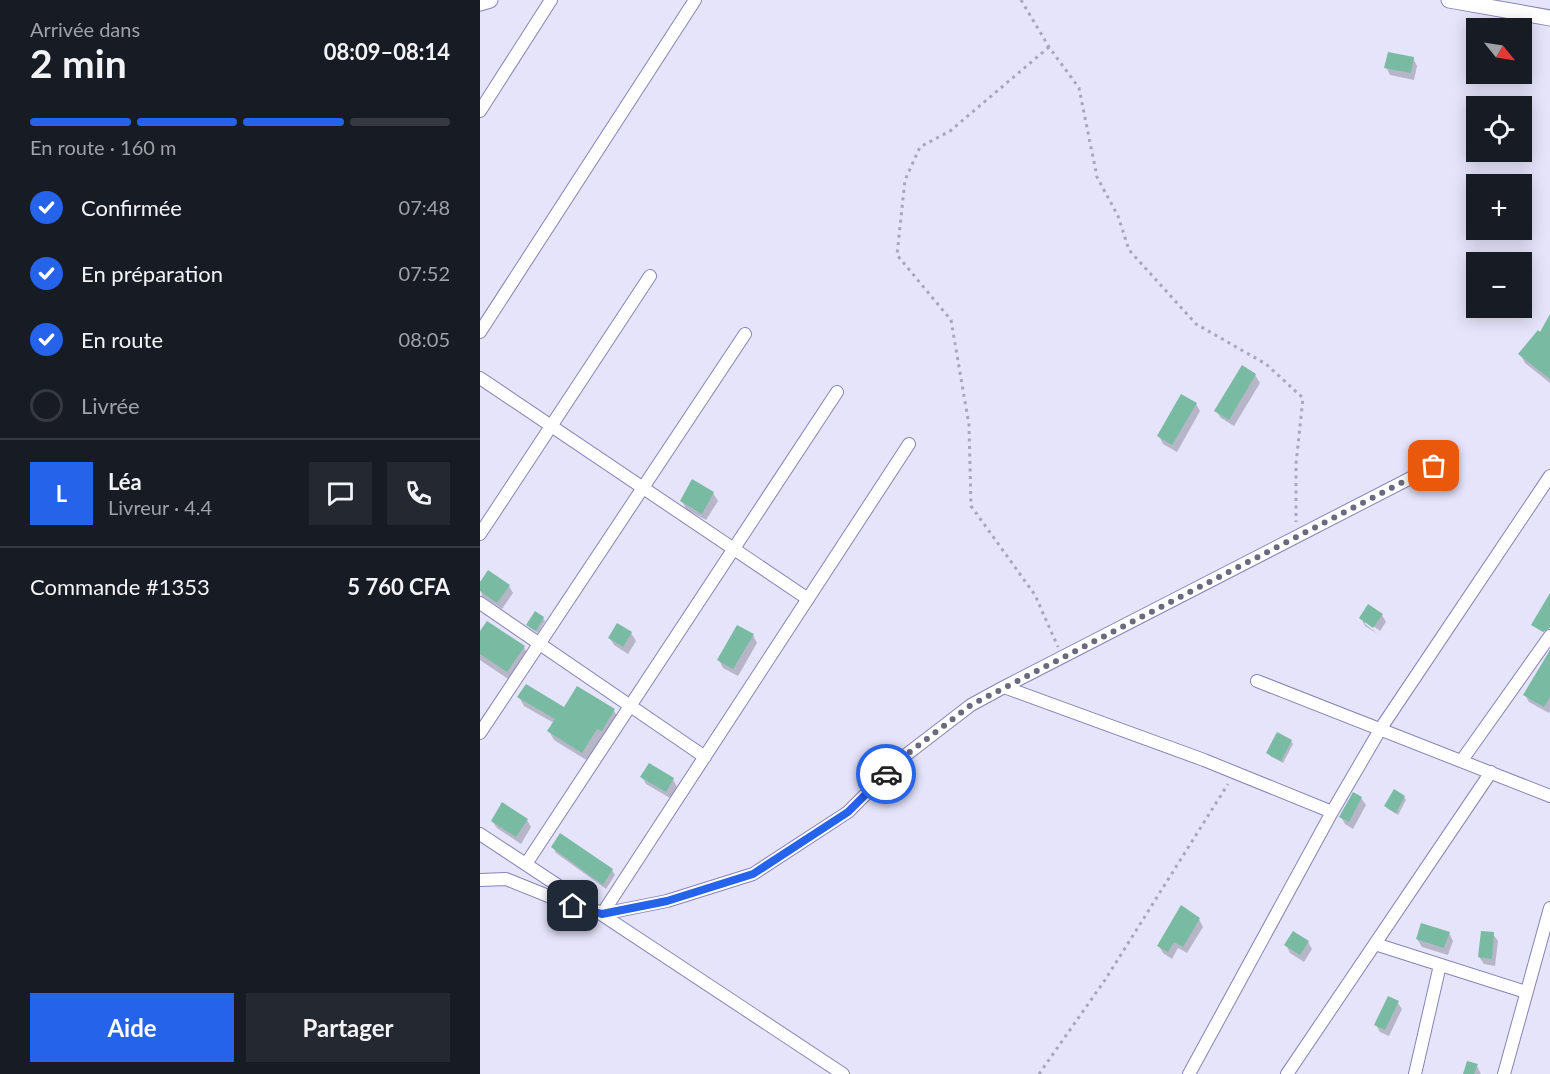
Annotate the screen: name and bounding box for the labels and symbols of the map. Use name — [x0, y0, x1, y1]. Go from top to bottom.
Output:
north arrow — [1466, 18, 1532, 84]
pin — [1408, 440, 1459, 491]
courier — [856, 744, 916, 804]
pin — [547, 880, 598, 931]

